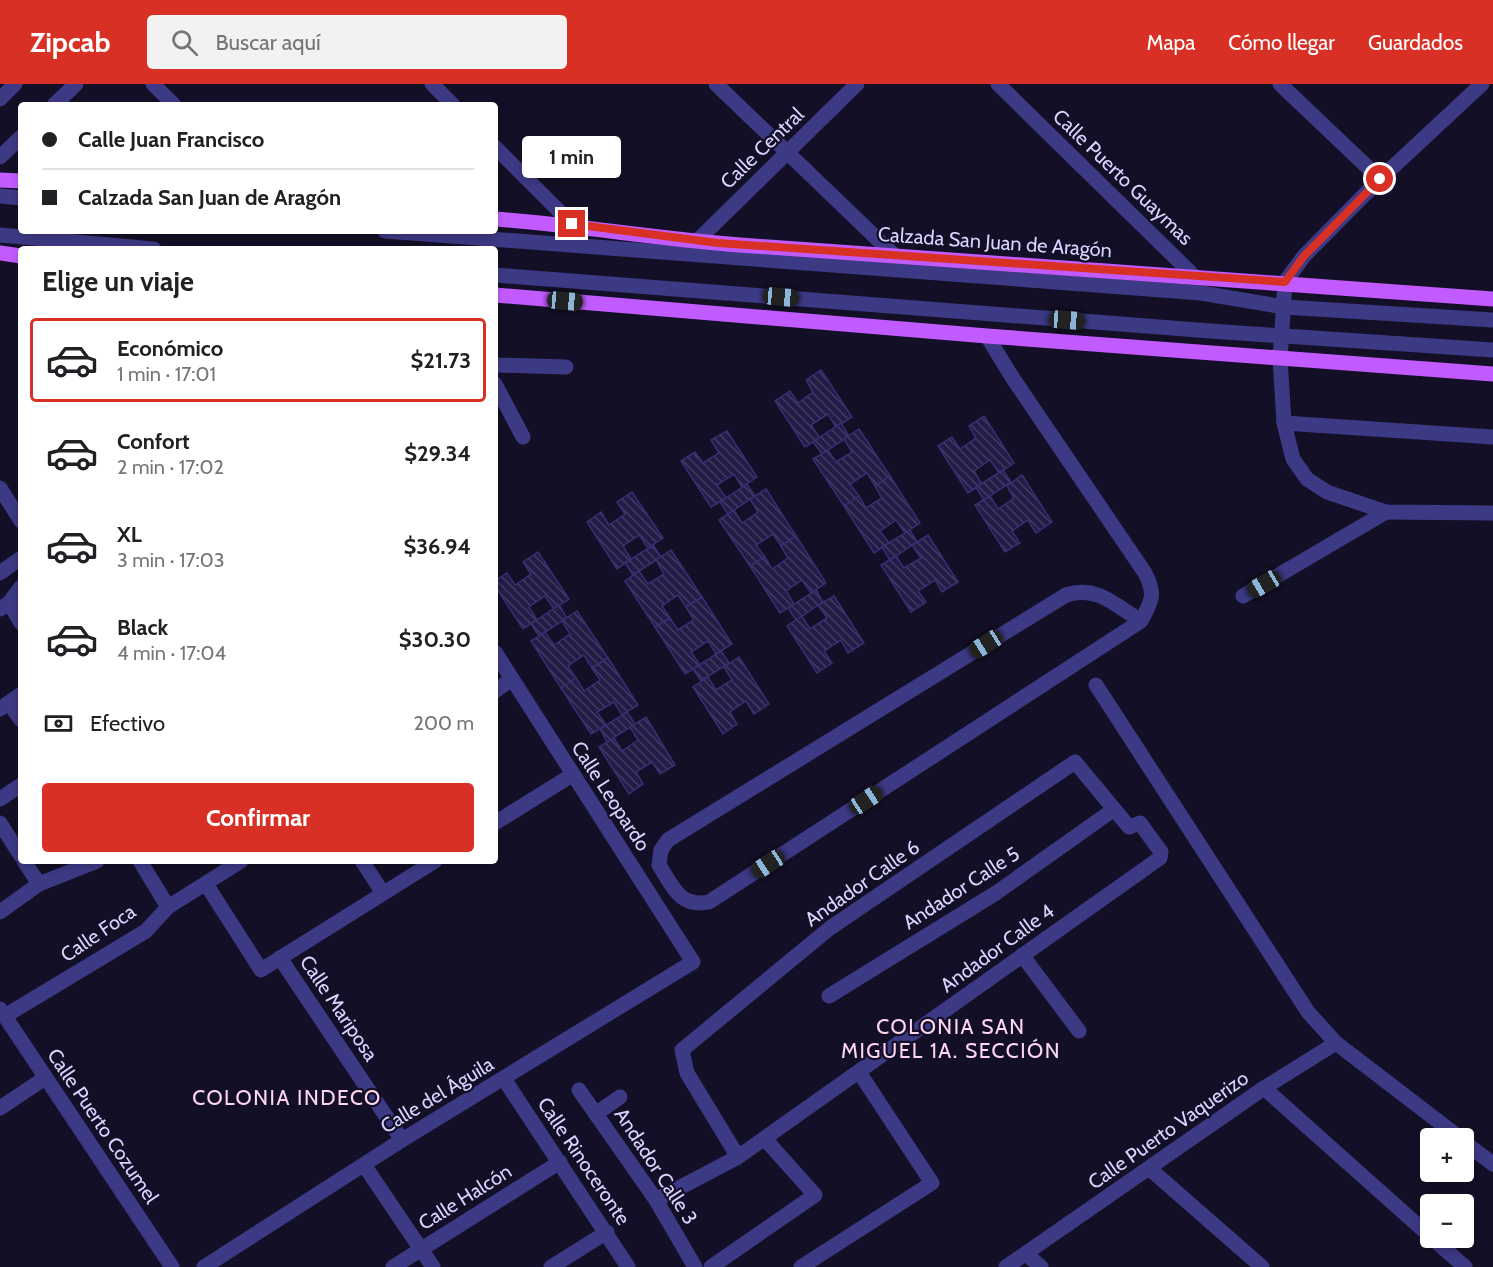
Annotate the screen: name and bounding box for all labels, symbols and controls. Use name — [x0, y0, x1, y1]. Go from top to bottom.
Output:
search box — [147, 15, 567, 69]
text: Zipcab — [30, 25, 111, 59]
icon: search — [168, 26, 201, 59]
text: Buscar aquí — [216, 29, 321, 56]
text: Mapa — [1147, 30, 1195, 55]
text: Cómo llegar — [1228, 30, 1335, 55]
text: Guardados — [1368, 30, 1463, 55]
street label: Calle Central — [715, 102, 809, 194]
street label: Calle Puerto Guaymas — [1048, 104, 1198, 250]
text: Calle Juan Francisco — [78, 126, 264, 153]
callout: 1 min — [522, 137, 622, 179]
text: 1 min — [549, 145, 594, 169]
route start — [1366, 165, 1393, 192]
text: Calzada San Juan de Aragón — [78, 184, 341, 211]
route end — [558, 210, 585, 237]
street label: Calzada San Juan de Aragón — [877, 222, 1113, 262]
text: Elige un viaje — [42, 265, 194, 298]
car — [762, 286, 800, 308]
car — [546, 290, 584, 312]
car — [1048, 310, 1086, 330]
icon: car — [45, 333, 99, 387]
text: Económico — [117, 335, 223, 362]
text: $21.73 — [411, 347, 471, 374]
text: 1 min · 17:01 — [117, 362, 216, 386]
icon: car — [45, 426, 99, 480]
text: Confort — [117, 428, 190, 455]
text: $29.34 — [404, 440, 471, 467]
text: 2 min · 17:02 — [117, 455, 224, 479]
icon: car — [45, 519, 99, 573]
text: XL — [117, 521, 142, 548]
text: $36.94 — [403, 533, 471, 560]
text: 3 min · 17:03 — [117, 548, 225, 572]
car — [1244, 567, 1284, 601]
icon: car — [45, 612, 99, 666]
text: Black — [117, 614, 168, 641]
text: $30.30 — [399, 626, 471, 653]
car — [966, 627, 1006, 661]
text: 4 min · 17:04 — [117, 641, 226, 665]
icon: cash — [42, 707, 75, 740]
text: Efectivo — [90, 710, 165, 737]
text: 200 m — [414, 711, 474, 735]
street label: Calle Leopardo — [567, 737, 655, 855]
button: Confirmar — [42, 783, 474, 852]
car — [846, 783, 886, 817]
street label: Andador Calle 6 — [800, 835, 924, 931]
street label: Andador Calle 5 — [898, 841, 1024, 935]
car — [748, 847, 788, 881]
street label: Andador Calle 4 — [935, 898, 1059, 997]
street label: Calle Foca — [56, 899, 140, 967]
street label: Calle Mariposa — [295, 951, 383, 1066]
district label: COLONIA SAN MIGUEL 1A. SECCIÓN — [841, 1014, 1061, 1063]
street label: Calle Puerto Cozumel — [42, 1044, 164, 1208]
street label: Calle del Águila — [376, 1052, 498, 1138]
street label: Calle Puerto Vaquerizo — [1083, 1066, 1253, 1194]
district label: COLONIA INDECO — [192, 1085, 382, 1110]
street label: Calle Rinoceronte — [533, 1093, 635, 1229]
street label: Andador Calle 3 — [609, 1103, 703, 1229]
map controls — [1420, 1128, 1474, 1248]
button: + — [1420, 1128, 1474, 1182]
street label: Calle Halcón — [414, 1159, 516, 1235]
button: − — [1420, 1194, 1474, 1248]

